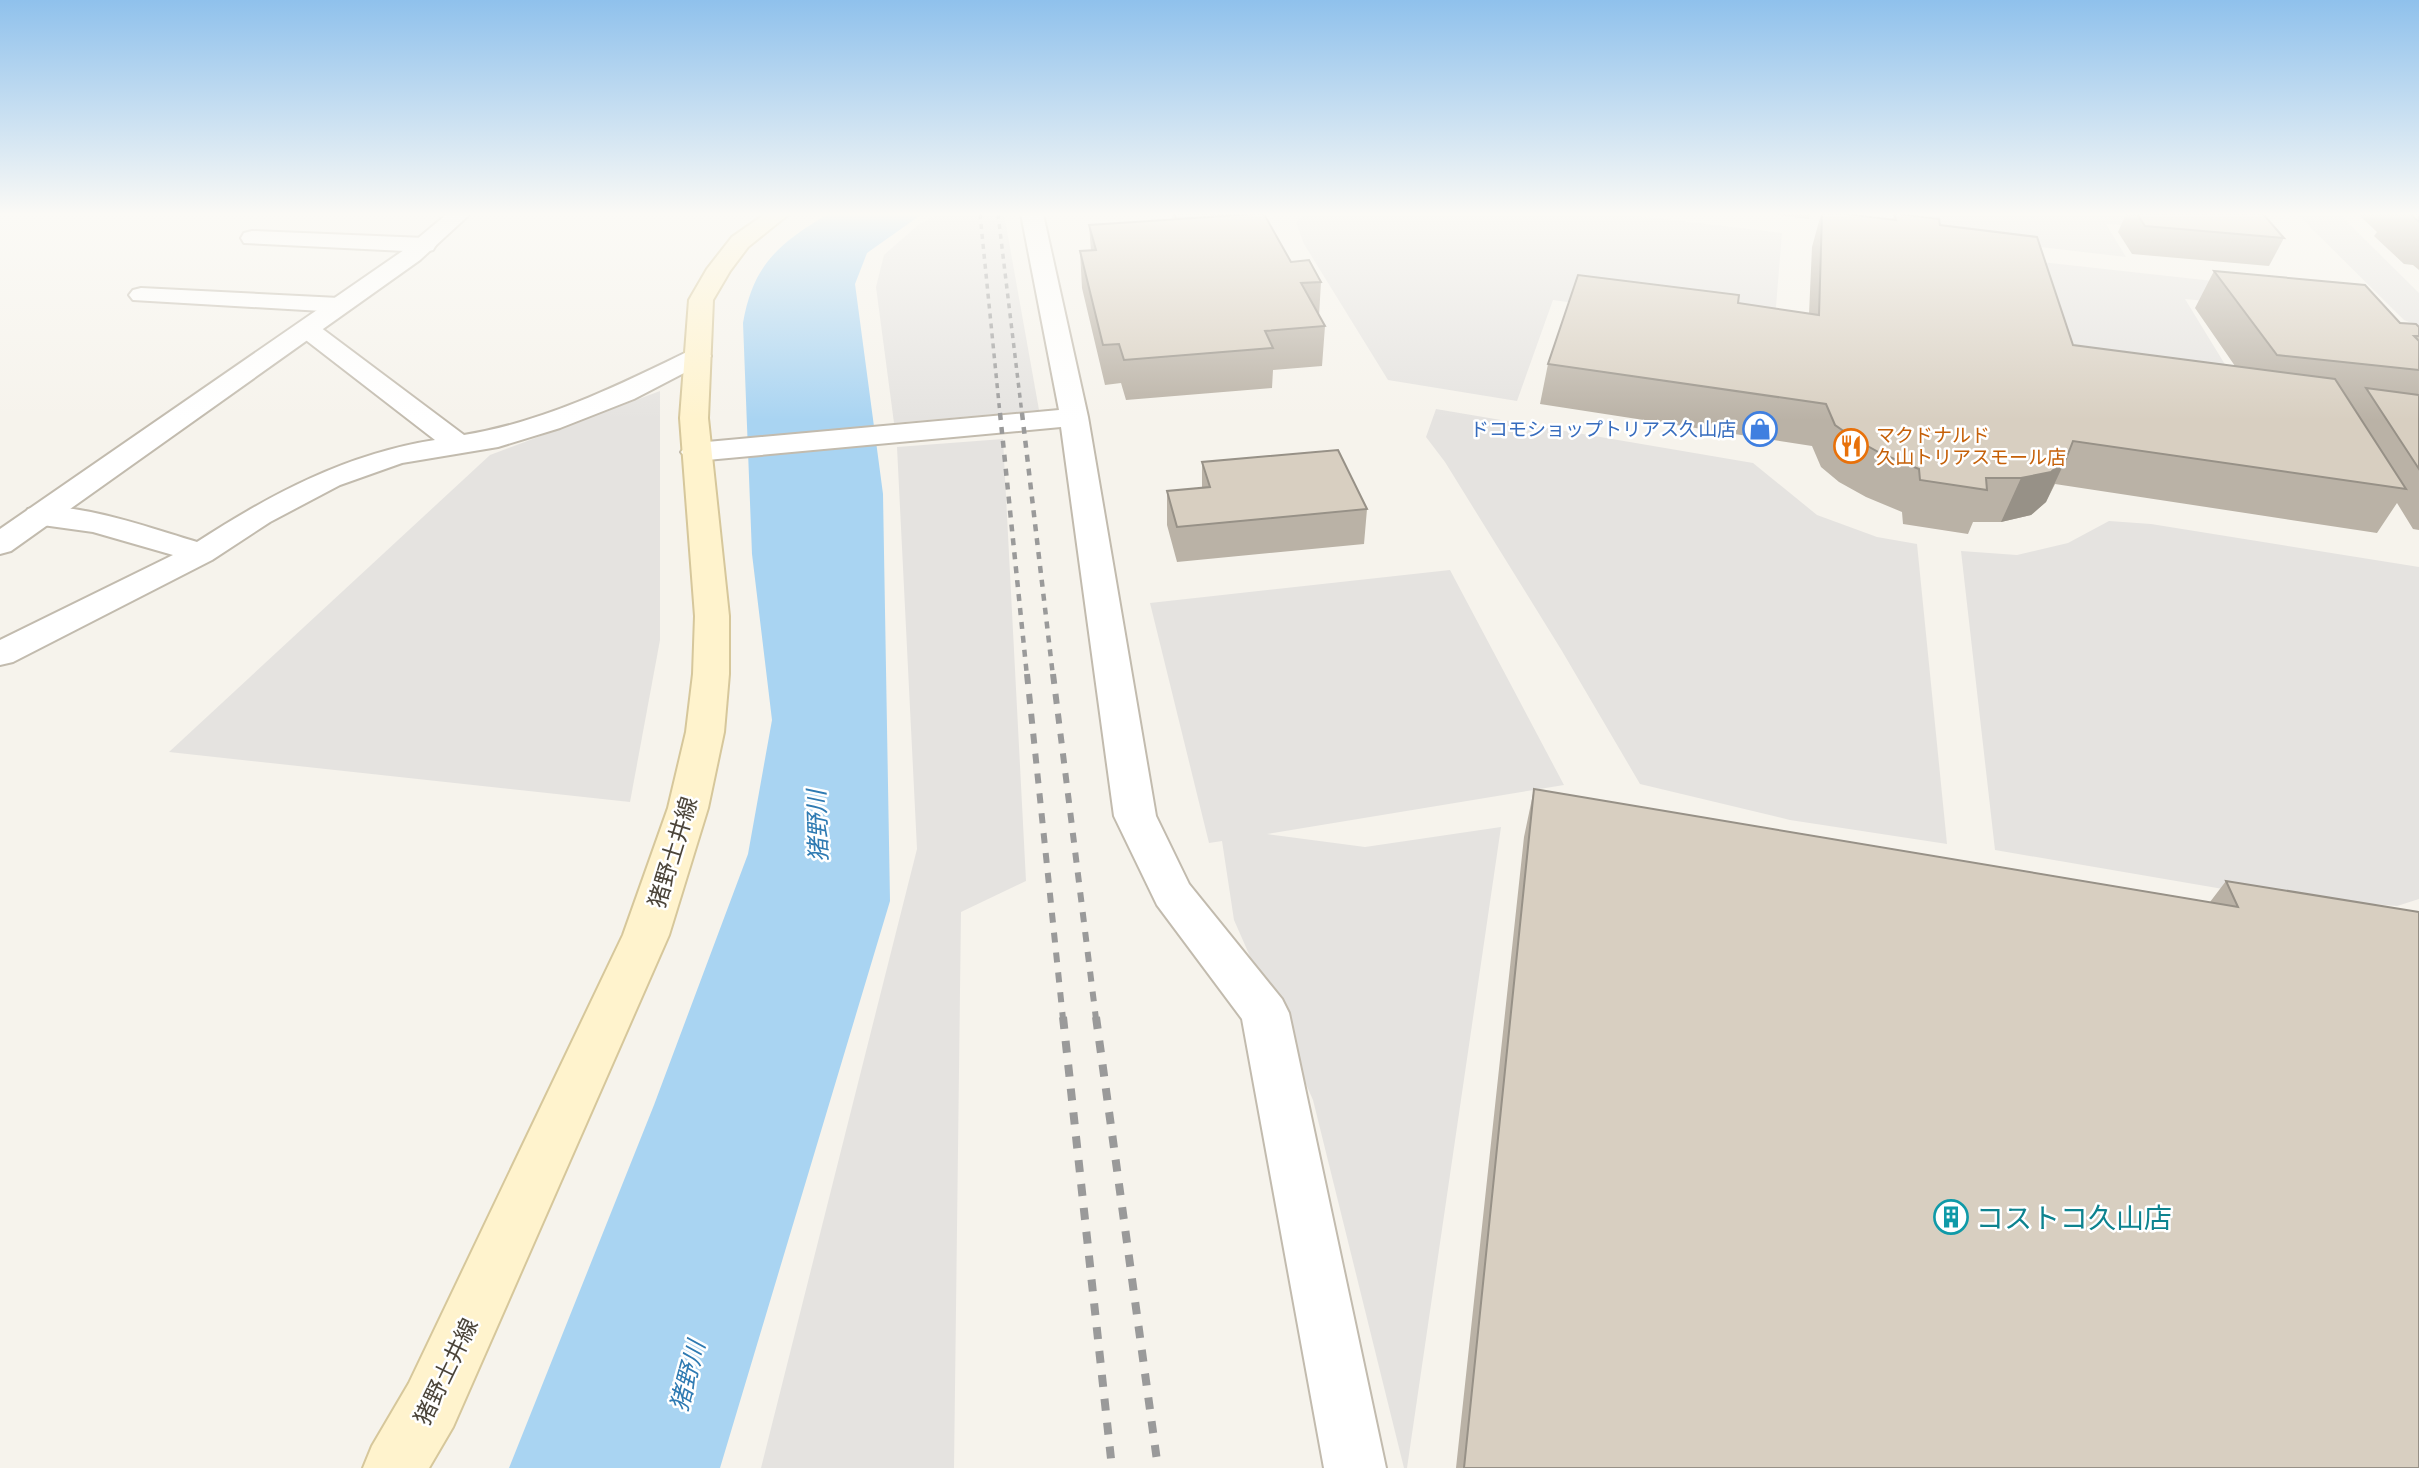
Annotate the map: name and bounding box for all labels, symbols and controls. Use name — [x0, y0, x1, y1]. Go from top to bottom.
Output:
shop icon: ドコモショップトリアス久山店 — [1741, 410, 1779, 448]
place label: ドコモショップトリアス久山店 — [1470, 417, 1736, 441]
place label: マクドナルド 久山トリアスモール店 — [1876, 423, 2066, 469]
restaurant icon: マクドナルド 久山トリアスモール店 — [1832, 427, 1870, 465]
water label: 猪野川 — [800, 786, 834, 863]
street label: 猪野土井線 — [641, 793, 703, 911]
building icon: コストコ久山店 — [1932, 1198, 1970, 1236]
place label: コストコ久山店 — [1976, 1199, 2172, 1236]
street label: 猪野土井線 — [406, 1313, 484, 1429]
water label: 猪野川 — [662, 1334, 713, 1415]

